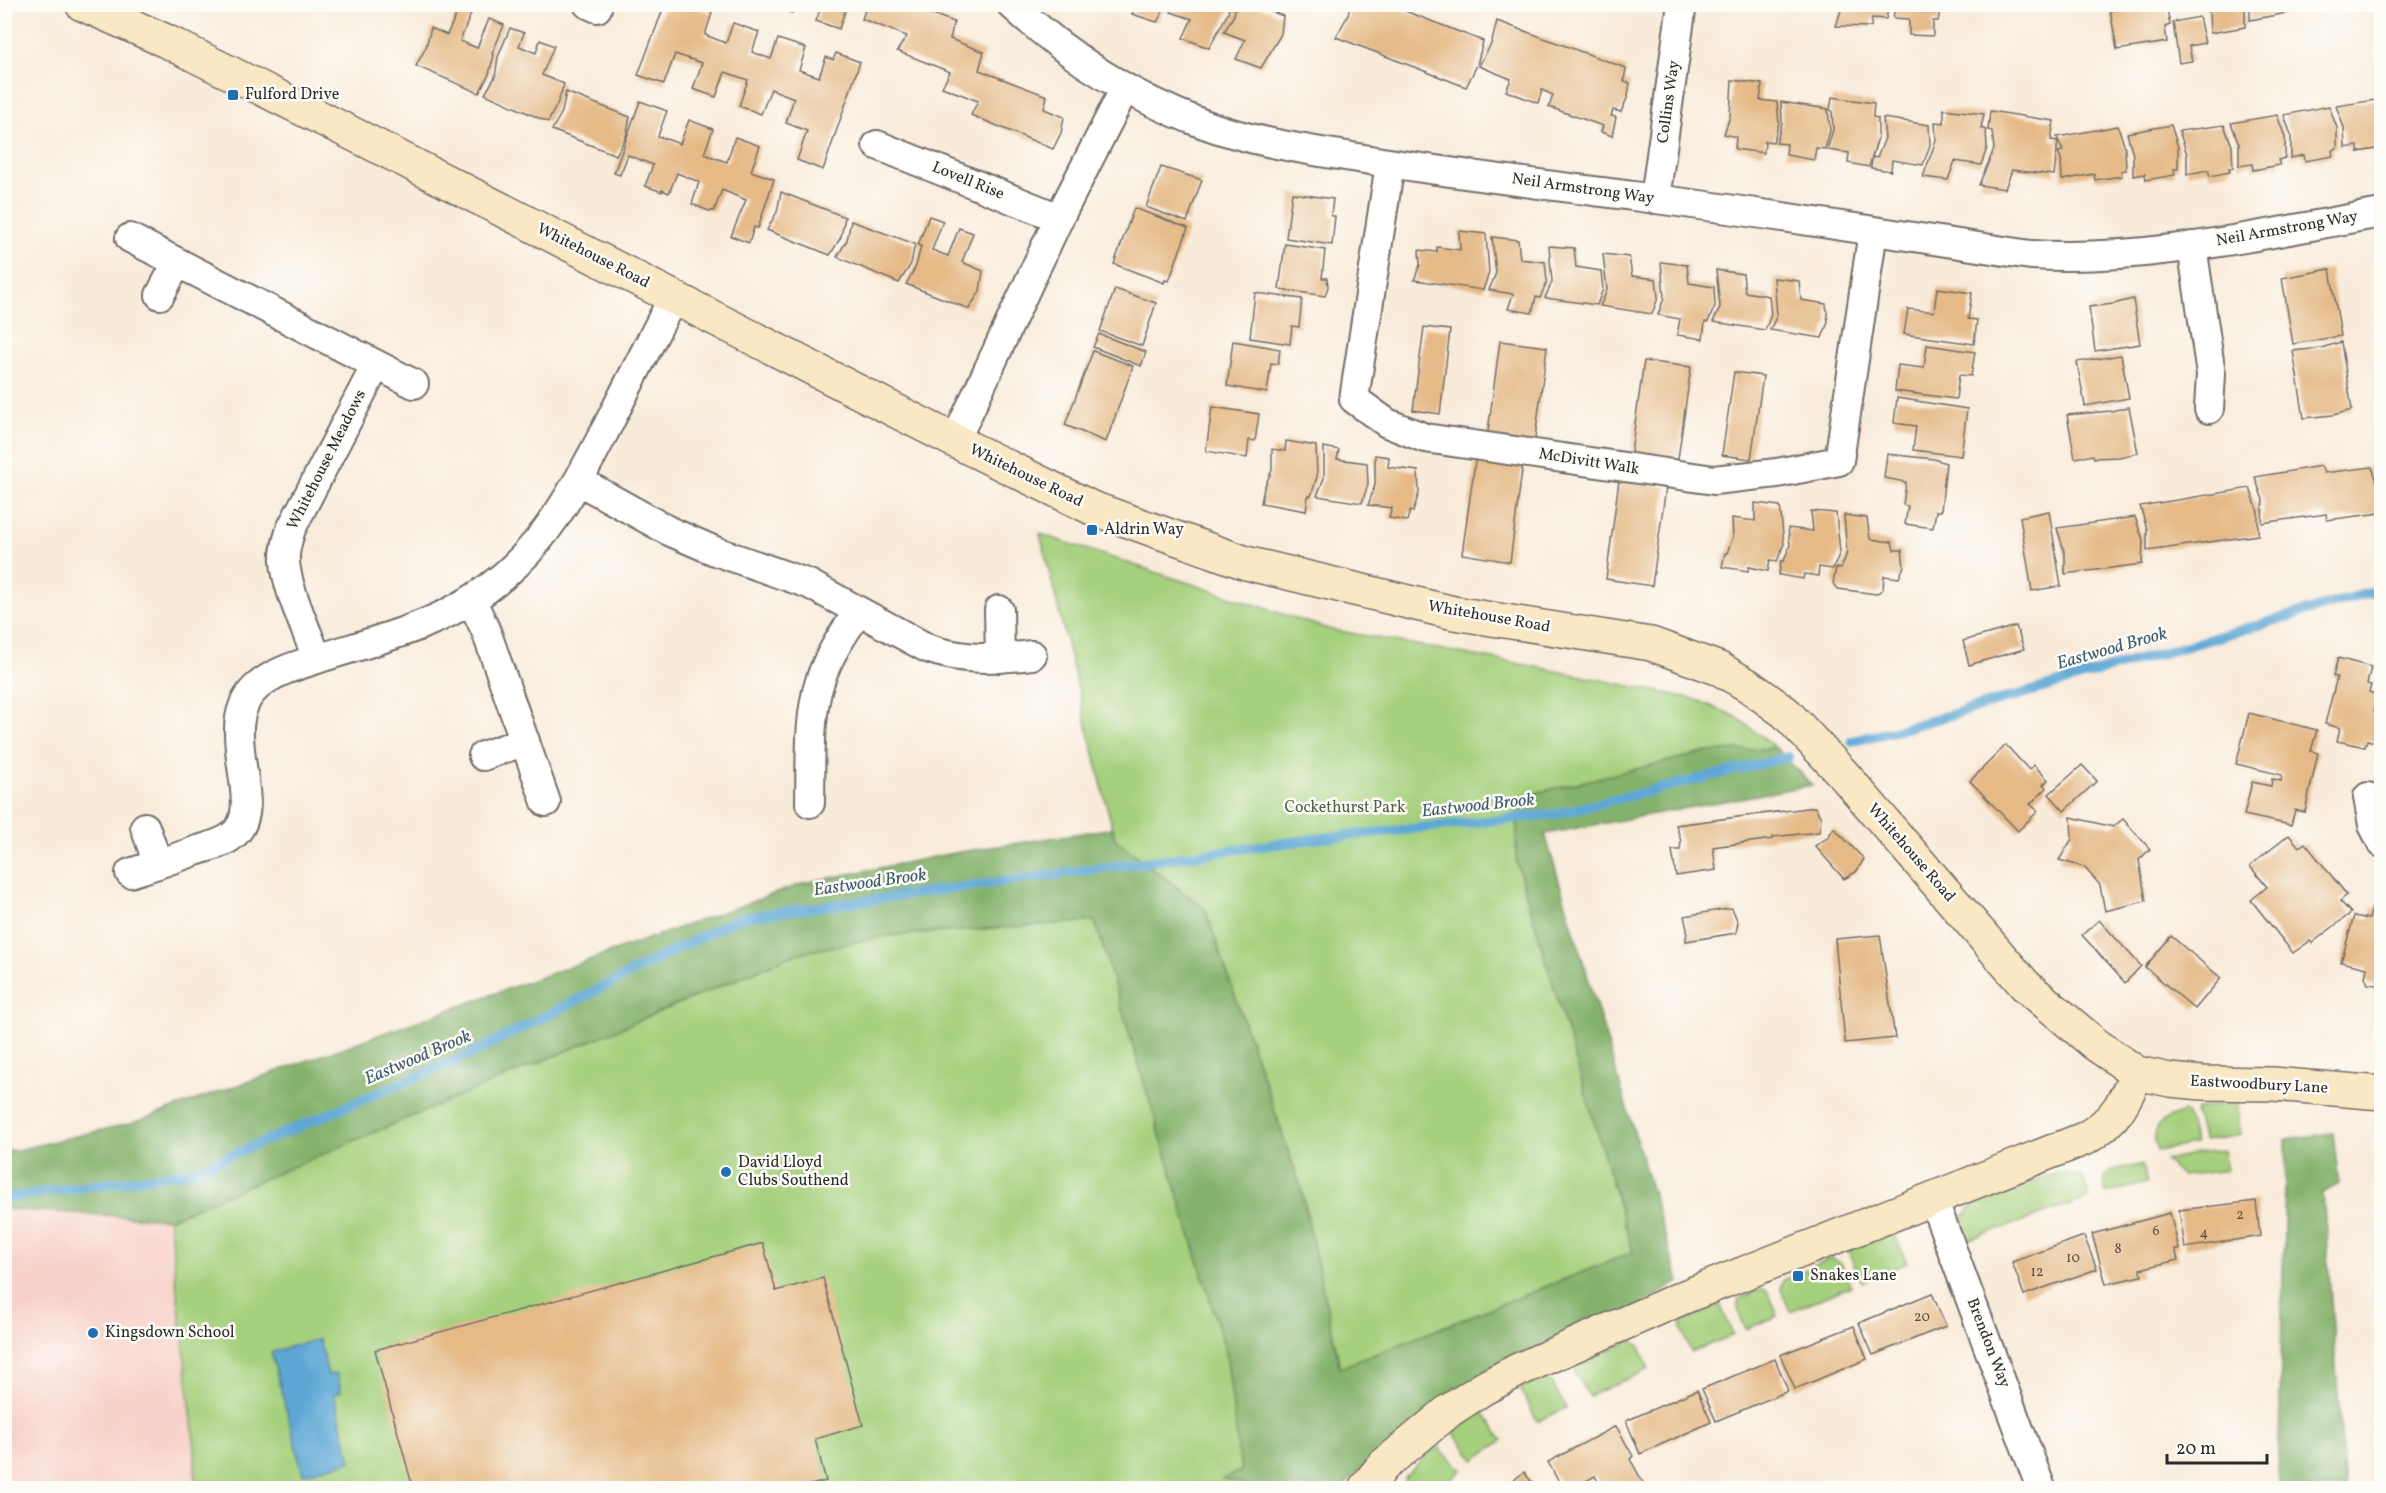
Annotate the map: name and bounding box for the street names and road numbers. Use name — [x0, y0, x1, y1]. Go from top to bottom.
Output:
street label: Collins Way — [1652, 59, 1686, 145]
street label: Lovell Rise — [929, 157, 1007, 205]
street label: Neil Armstrong Way — [1510, 168, 1656, 210]
street label: Neil Armstrong Way — [2214, 206, 2360, 252]
street label: Whitehouse Road — [533, 218, 653, 294]
street label: Whitehouse Meadows — [282, 386, 372, 534]
street label: Whitehouse Road — [965, 439, 1087, 513]
street label: McDivitt Walk — [1537, 443, 1641, 481]
street label: Whitehouse Road — [1426, 595, 1552, 639]
street label: Whitehouse Road — [1862, 799, 1960, 907]
street label: Eastwoodbury Lane — [2189, 1070, 2329, 1100]
street label: Brendon Way — [1961, 1295, 2015, 1391]

